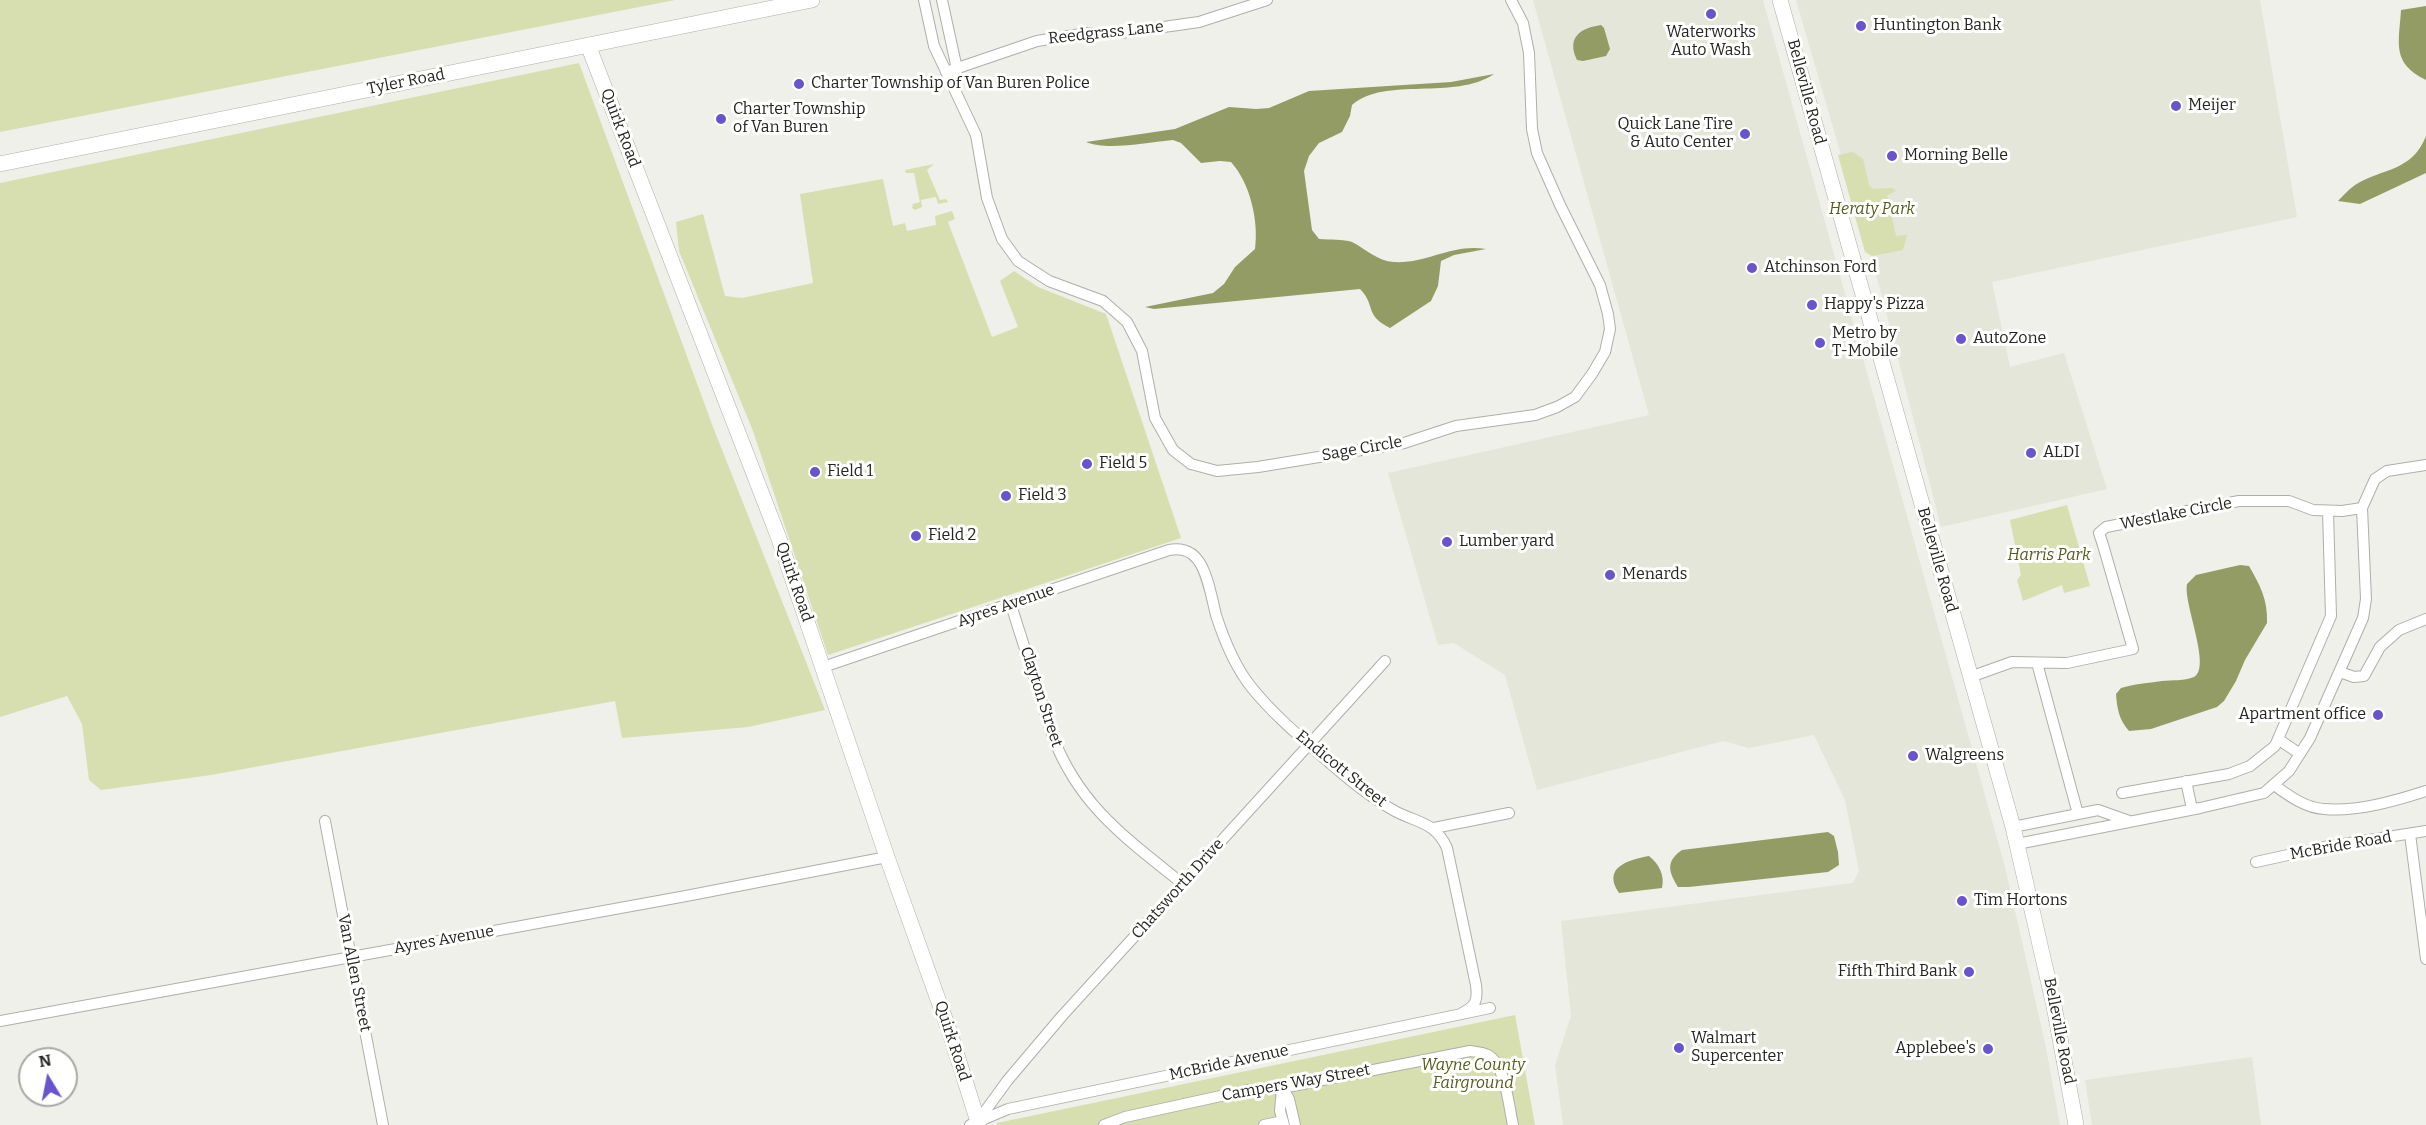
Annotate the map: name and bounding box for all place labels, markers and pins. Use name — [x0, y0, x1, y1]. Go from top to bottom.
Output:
marker: Waterworks Auto Wash — [1704, 7, 1718, 21]
place label: Huntington Bank — [1873, 16, 2001, 36]
marker: Huntington Bank — [1854, 19, 1868, 33]
place label: Waterworks Auto Wash — [1666, 23, 1756, 61]
place label: Charter Township of Van Buren Police — [811, 74, 1090, 94]
marker: Charter Township of Van Buren Police — [792, 77, 806, 91]
place label: Meijer — [2188, 96, 2236, 116]
marker: Meijer — [2169, 99, 2183, 113]
place label: Charter Township of Van Buren — [733, 100, 865, 138]
marker: Charter Township of Van Buren — [714, 112, 728, 126]
place label: Quick Lane Tire & Auto Center — [1618, 115, 1733, 153]
marker: Quick Lane Tire & Auto Center — [1738, 127, 1752, 141]
place label: Morning Belle — [1904, 146, 2008, 166]
marker: Morning Belle — [1885, 149, 1899, 163]
place label: Atchinson Ford — [1764, 258, 1877, 278]
marker: Atchinson Ford — [1745, 261, 1759, 275]
place label: Happy's Pizza — [1824, 295, 1924, 315]
marker: Happy's Pizza — [1805, 298, 1819, 312]
place label: Metro by T-Mobile — [1832, 324, 1898, 362]
place label: AutoZone — [1973, 329, 2046, 349]
marker: AutoZone — [1954, 332, 1968, 346]
marker: Metro by T-Mobile — [1813, 336, 1827, 350]
place label: ALDI — [2043, 443, 2080, 463]
marker: ALDI — [2024, 446, 2038, 460]
place label: Field 5 — [1099, 454, 1147, 474]
marker: Field 5 — [1080, 457, 1094, 471]
place label: Field 1 — [827, 462, 873, 482]
marker: Field 1 — [808, 465, 822, 479]
place label: Field 3 — [1018, 486, 1067, 506]
marker: Field 3 — [999, 489, 1013, 503]
place label: Field 2 — [928, 526, 976, 546]
marker: Field 2 — [909, 529, 923, 543]
place label: Lumber yard — [1459, 532, 1554, 552]
marker: Lumber yard — [1440, 535, 1454, 549]
place label: Menards — [1622, 565, 1687, 585]
marker: Menards — [1603, 568, 1617, 582]
place label: Apartment office — [2239, 705, 2366, 725]
marker: Apartment office — [2371, 708, 2385, 722]
place label: Walgreens — [1925, 746, 2004, 766]
marker: Walgreens — [1906, 749, 1920, 763]
place label: Tim Hortons — [1974, 891, 2068, 911]
marker: Tim Hortons — [1955, 894, 1969, 908]
place label: Fifth Third Bank — [1838, 962, 1957, 982]
marker: Fifth Third Bank — [1962, 965, 1976, 979]
place label: Walmart Supercenter — [1691, 1029, 1783, 1067]
place label: Applebee's — [1895, 1039, 1976, 1059]
marker: Walmart Supercenter — [1672, 1041, 1686, 1055]
marker: Applebee's — [1981, 1042, 1995, 1056]

